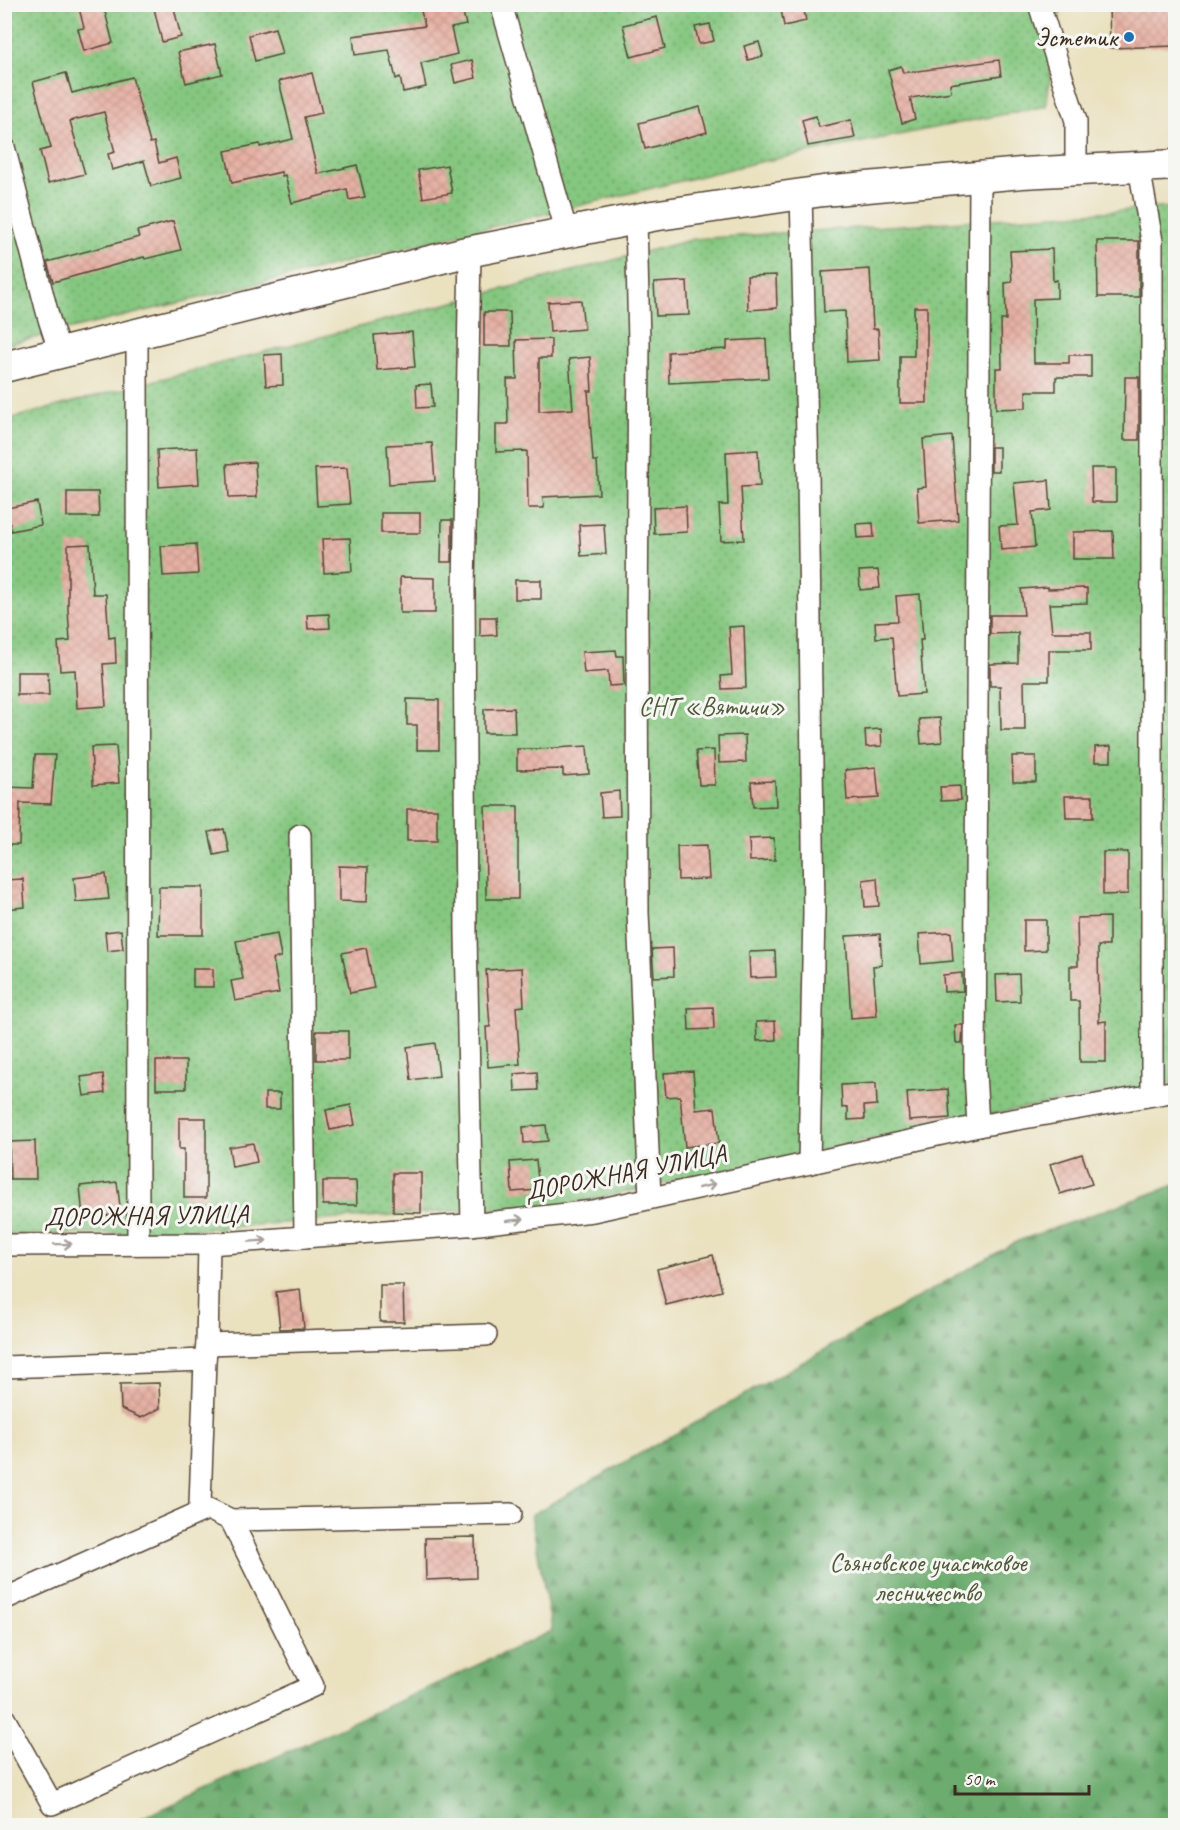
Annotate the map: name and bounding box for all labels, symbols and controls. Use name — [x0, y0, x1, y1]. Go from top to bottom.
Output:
place label: Эстетик — [1035, 21, 1119, 54]
marker: Эстетик — [1122, 30, 1136, 44]
park label: СНТ «Вятичи» — [639, 690, 785, 723]
street label: ДОРОЖНАЯ УЛИЦА — [522, 1136, 730, 1208]
one-way arrow — [697, 1179, 716, 1191]
street label: ДОРОЖНАЯ УЛИЦА — [44, 1197, 250, 1234]
one-way arrow — [505, 1214, 524, 1225]
one-way arrow — [247, 1235, 267, 1246]
one-way arrow — [52, 1238, 72, 1250]
park label: Съяновское участковое лесничество — [829, 1546, 1028, 1609]
scale bar — [955, 1758, 1088, 1796]
text: 50 m — [964, 1768, 997, 1790]

